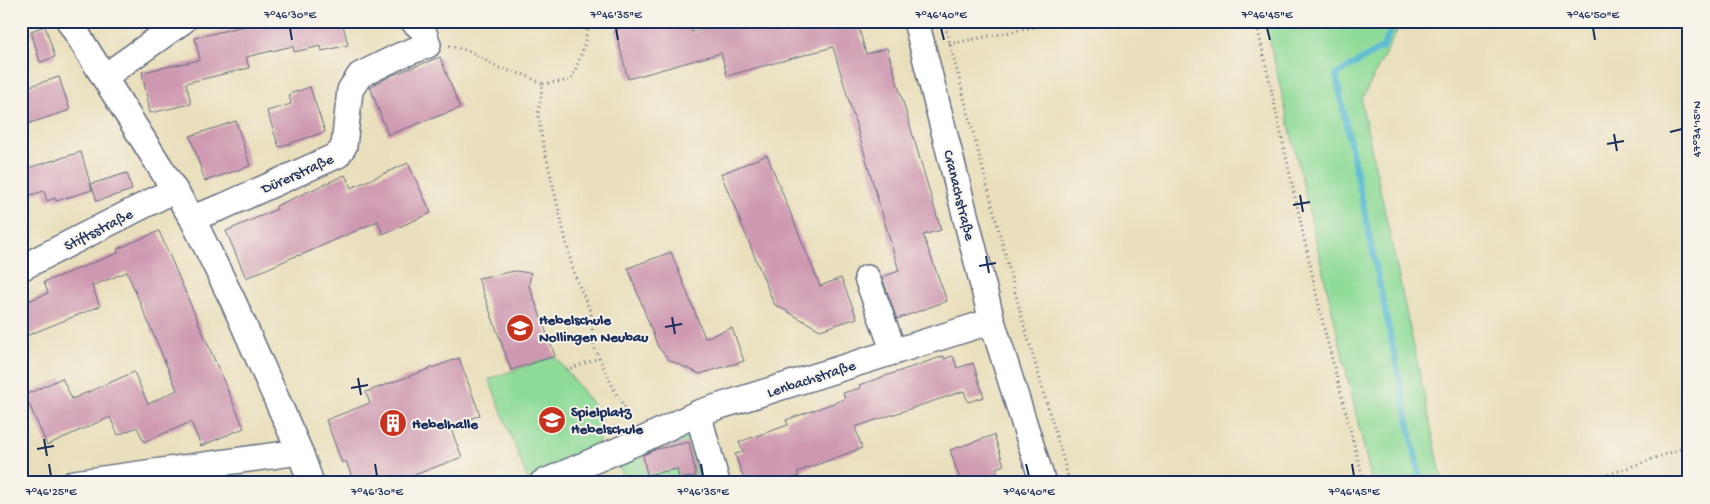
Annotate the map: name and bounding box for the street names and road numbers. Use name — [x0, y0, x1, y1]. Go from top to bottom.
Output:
street label: Cranachstraße — [938, 148, 978, 243]
street label: Dürerstraße — [258, 151, 337, 199]
street label: Stiftsstraße — [62, 206, 137, 256]
street label: Lenbachstraße — [765, 357, 858, 403]

